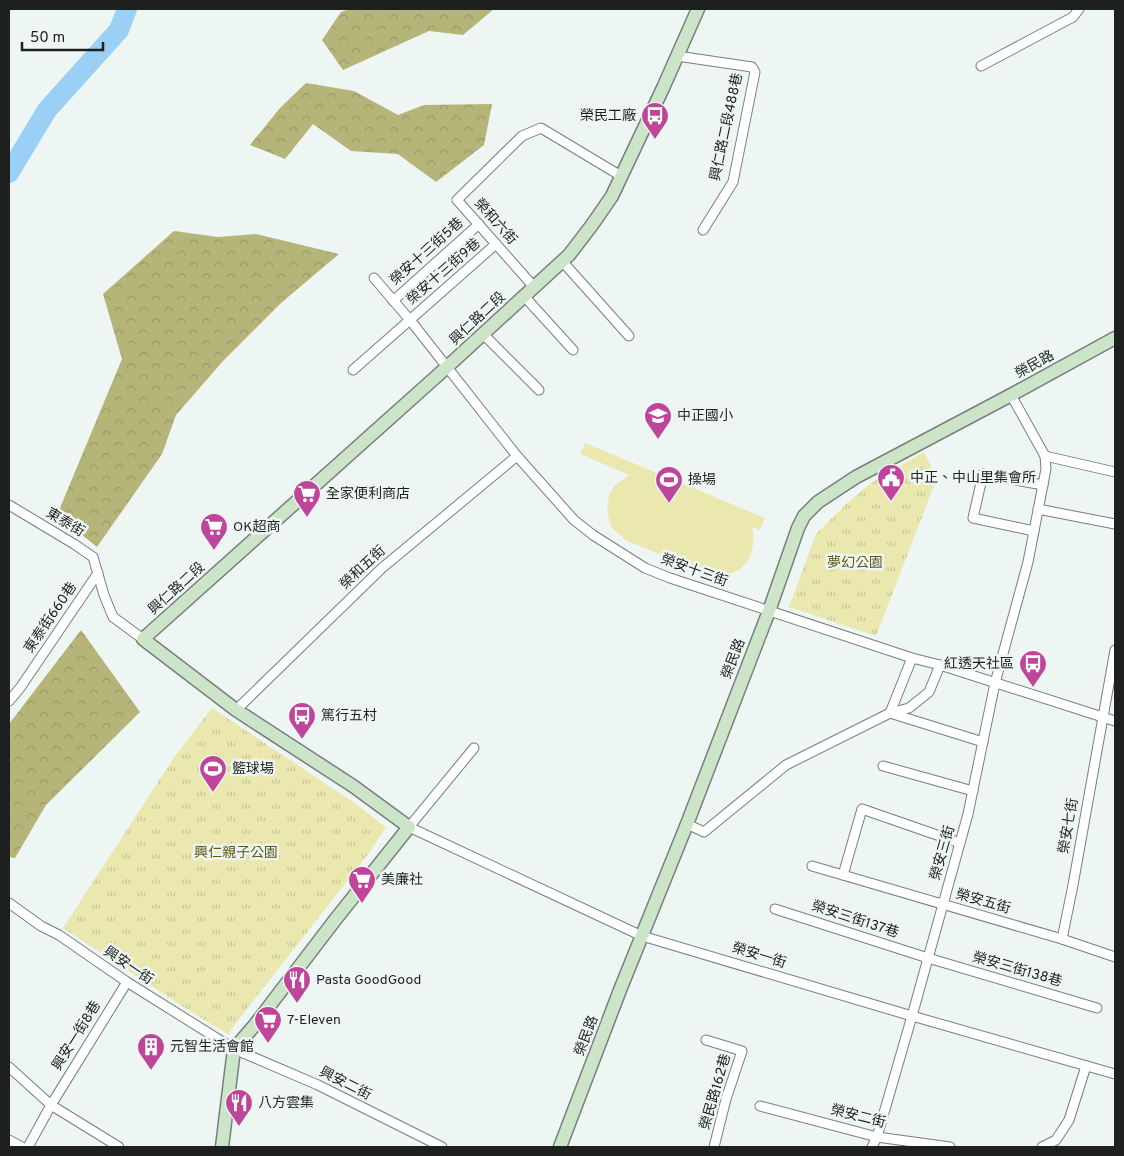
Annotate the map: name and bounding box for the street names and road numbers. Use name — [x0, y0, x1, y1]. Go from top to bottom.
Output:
street label: 興仁路二段488巷 — [707, 72, 747, 182]
street label: 榮和六街 — [470, 196, 520, 248]
street label: 榮安十三街5巷 — [387, 215, 467, 289]
street label: 榮安十三街9巷 — [404, 235, 484, 309]
street label: 興仁路二段 — [447, 289, 509, 349]
street label: 榮民路 — [1013, 347, 1057, 383]
street label: 東泰街 — [43, 504, 88, 541]
street label: 榮和五街 — [337, 543, 389, 593]
street label: 榮安十三街 — [658, 551, 730, 591]
street label: 興仁路二段 — [145, 559, 209, 619]
street label: 東泰街660巷 — [20, 579, 81, 657]
street label: 榮民路 — [719, 636, 749, 682]
street label: 榮安七街 — [1056, 797, 1082, 855]
street label: 榮安三街 — [927, 824, 959, 882]
street label: 榮安五街 — [954, 886, 1012, 918]
street label: 榮安三街137巷 — [809, 898, 901, 942]
street label: 榮安一街 — [730, 940, 788, 972]
street label: 興安一街 — [100, 943, 156, 989]
street label: 榮安三街138巷 — [970, 949, 1064, 991]
street label: 興安一街8巷 — [49, 998, 105, 1074]
street label: 榮民路 — [572, 1013, 602, 1059]
street label: 榮民路162巷 — [697, 1052, 735, 1132]
street label: 興安二街 — [316, 1064, 374, 1104]
street label: 榮安二街 — [829, 1102, 887, 1132]

